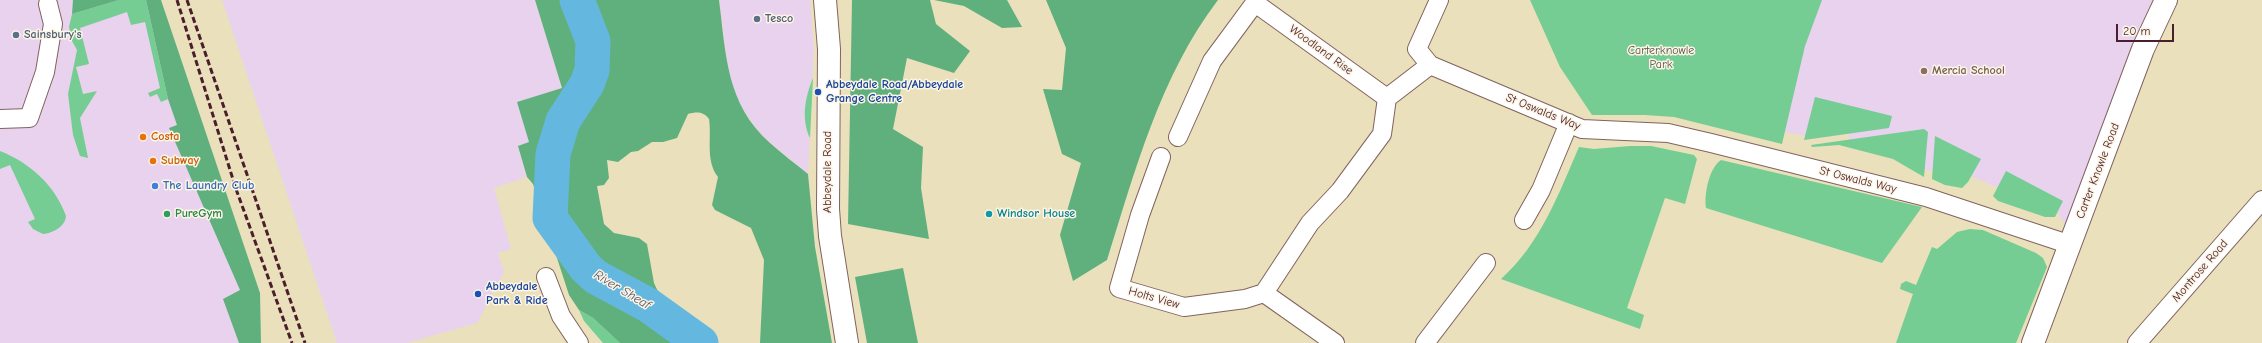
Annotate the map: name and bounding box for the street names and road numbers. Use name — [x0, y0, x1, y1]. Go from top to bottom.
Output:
street label: Woodland Rise — [1286, 22, 1356, 78]
street label: St Oswalds Way — [1504, 91, 1582, 133]
street label: Carter Knowle Road — [2073, 121, 2123, 221]
street label: Abbeydale Road — [821, 131, 835, 213]
street label: St Oswalds Way — [1818, 163, 1898, 197]
street label: Montrose Road — [2169, 237, 2231, 305]
street label: Holts View — [1127, 284, 1181, 312]

